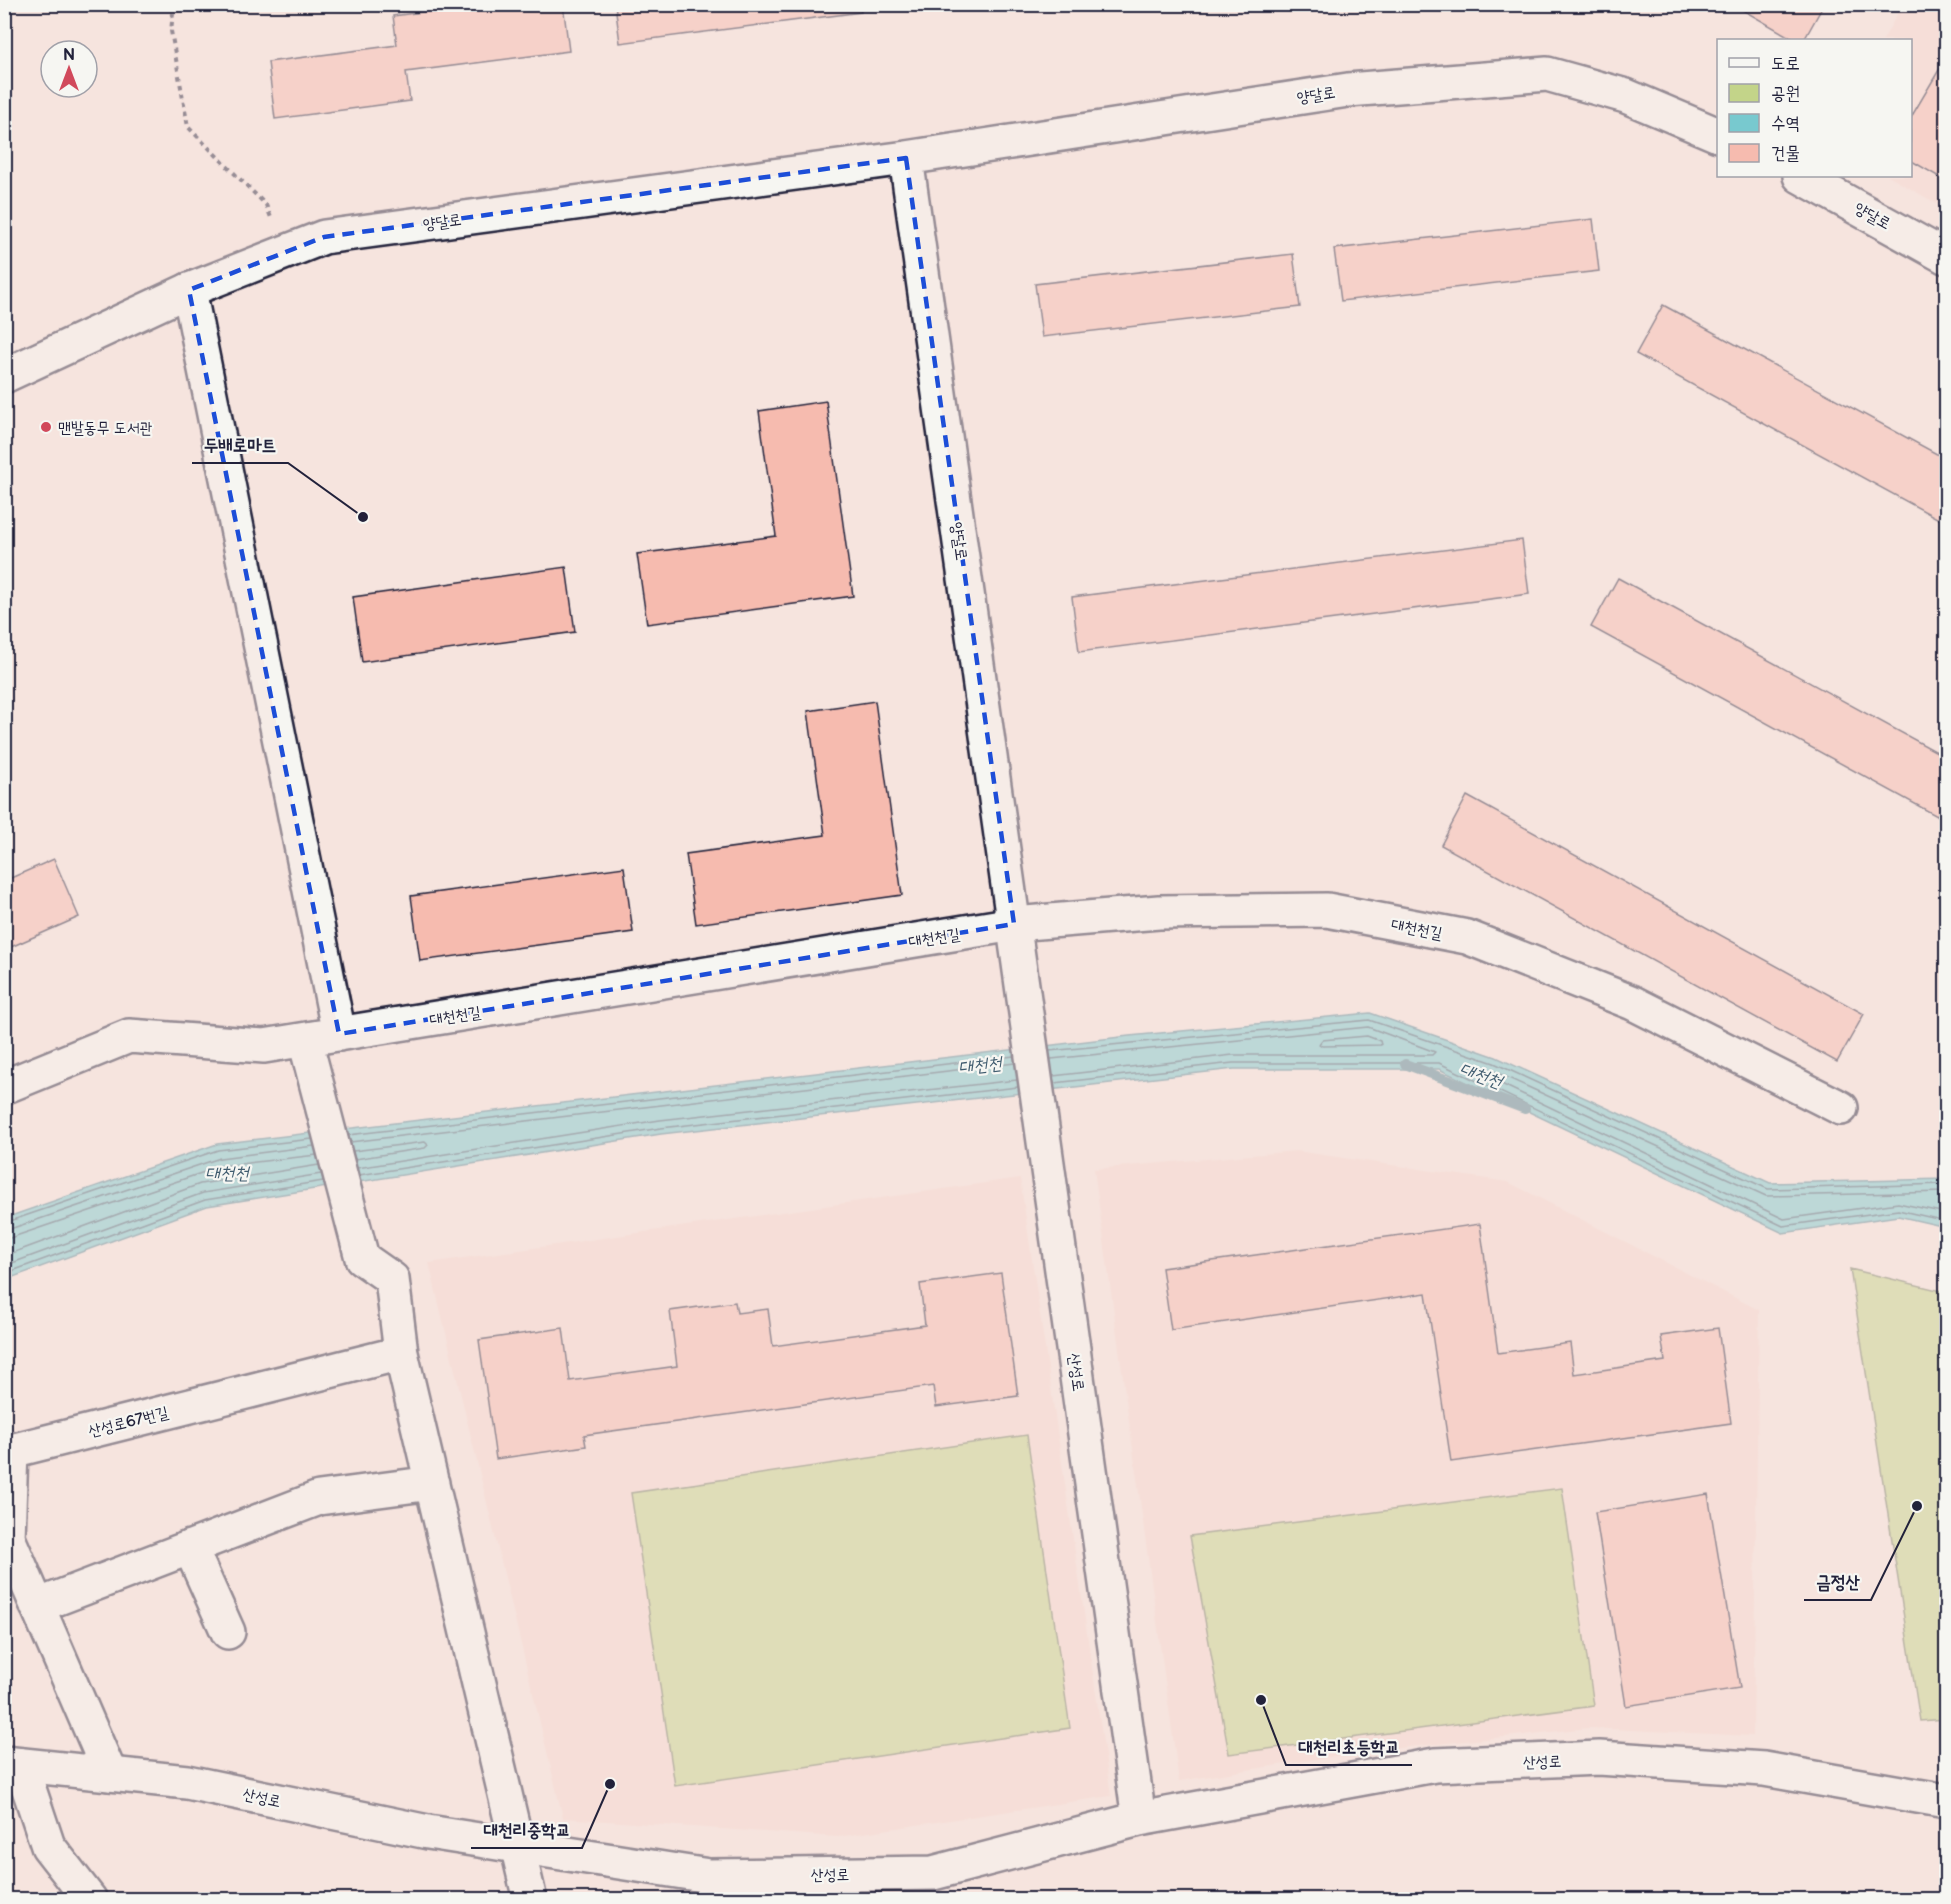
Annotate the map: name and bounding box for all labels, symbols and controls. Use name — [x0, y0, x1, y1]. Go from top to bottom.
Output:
north arrow — [39, 39, 99, 99]
legend — [1717, 39, 1912, 177]
text: N — [63, 46, 75, 65]
text: 도로 — [1771, 53, 1800, 74]
street label: 양달로 — [1296, 83, 1337, 108]
text: 공원 — [1771, 83, 1800, 104]
text: 수역 — [1771, 113, 1800, 134]
text: 건물 — [1771, 143, 1800, 164]
street label: 양달로 — [1851, 199, 1894, 234]
street label: 양달로 — [422, 210, 463, 235]
place label: 맨발동무 도서관 — [58, 419, 153, 438]
marker: 맨발동무 도서관 — [39, 420, 53, 434]
callout: 두배로마트 — [192, 427, 288, 463]
text: 두배로마트 — [204, 435, 276, 456]
street label: 양달로 — [946, 521, 971, 562]
street label: 대천천길 — [1390, 915, 1444, 944]
street label: 대천천길 — [907, 925, 961, 952]
street label: 대천천길 — [428, 1003, 482, 1030]
water label: 대천천 — [957, 1053, 1004, 1078]
water label: 대천천 — [1457, 1058, 1506, 1093]
water label: 대천천 — [205, 1163, 250, 1184]
street label: 산성로 — [1063, 1352, 1088, 1393]
street label: 산성로67번길 — [86, 1403, 171, 1442]
callout: 금정산 — [1804, 1564, 1871, 1600]
text: 금정산 — [1816, 1572, 1860, 1593]
callout: 대천리초등학교 — [1286, 1729, 1412, 1765]
text: 대천리초등학교 — [1298, 1737, 1400, 1758]
street label: 산성로 — [1522, 1752, 1562, 1773]
street label: 산성로 — [241, 1785, 283, 1812]
callout: 대천리중학교 — [471, 1812, 582, 1848]
text: 대천리중학교 — [484, 1820, 570, 1841]
street label: 산성로 — [811, 1866, 850, 1885]

